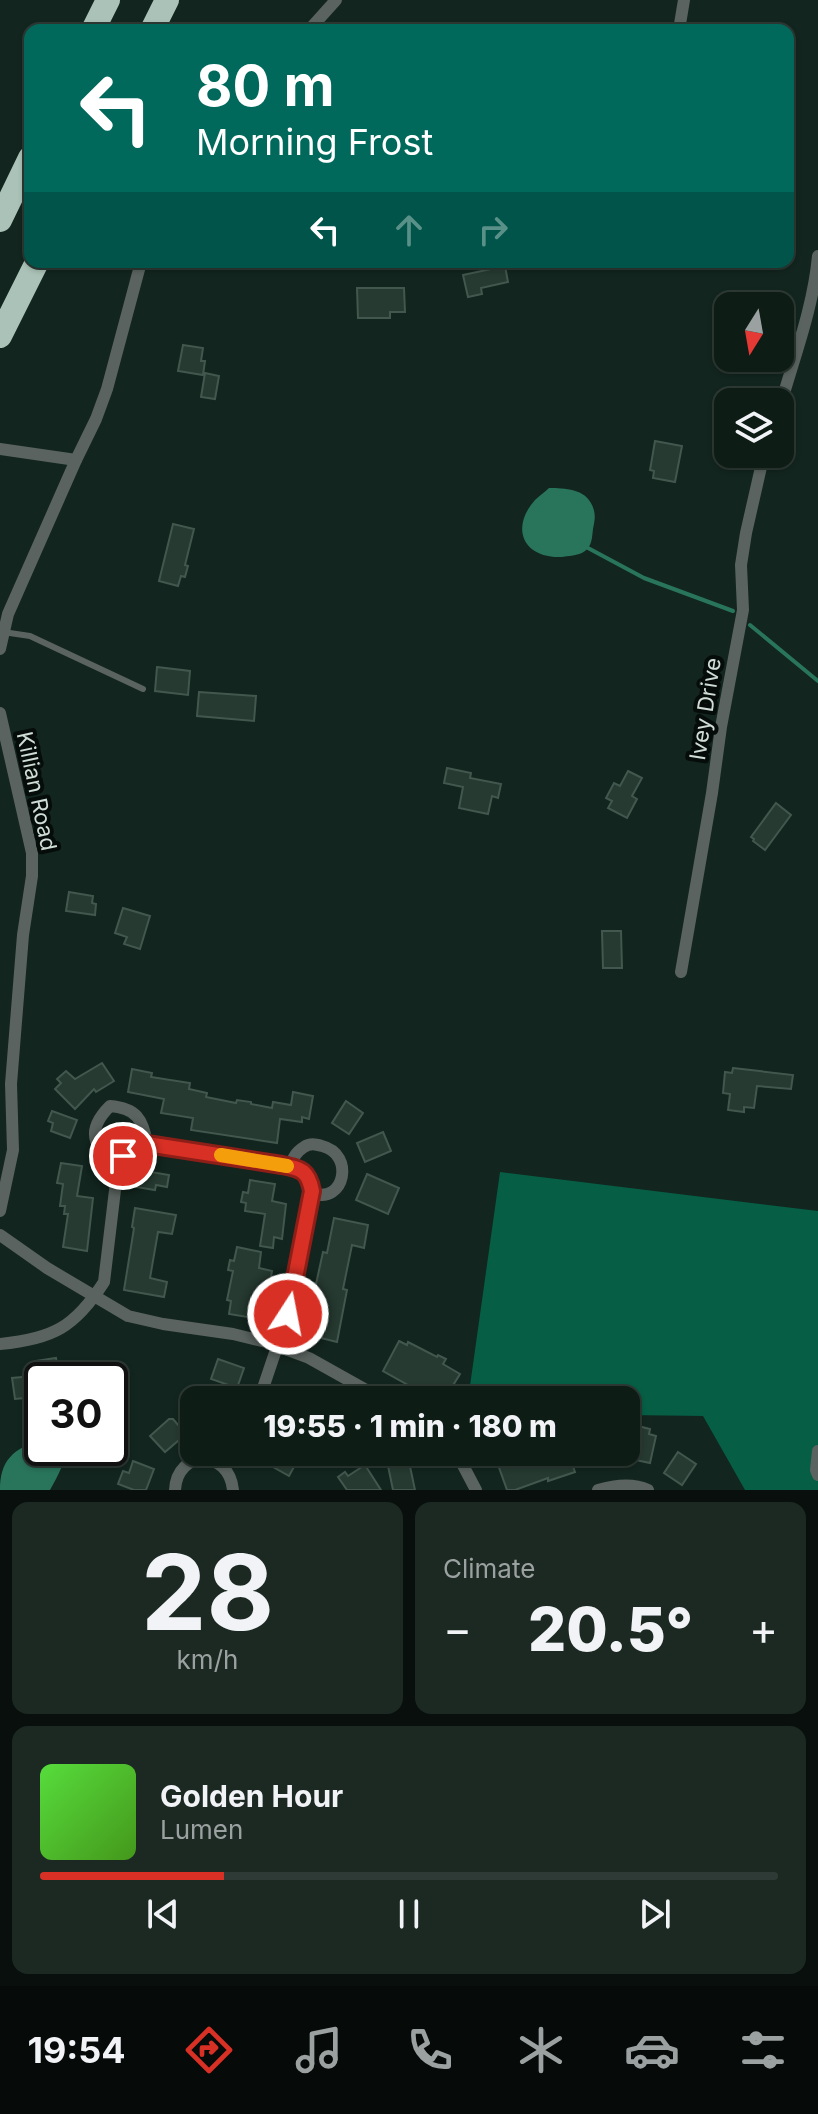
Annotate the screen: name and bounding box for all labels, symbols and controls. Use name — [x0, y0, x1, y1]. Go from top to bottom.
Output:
text: 80 m — [196, 52, 335, 120]
icon: left — [64, 56, 168, 160]
text: Morning Frost — [196, 120, 433, 164]
icon: left — [303, 208, 347, 252]
icon: ahead — [387, 208, 431, 252]
icon: right — [471, 208, 515, 252]
north arrow — [714, 292, 794, 372]
map controls — [714, 292, 794, 468]
button: layers — [714, 388, 794, 468]
street label: Ivey Drive — [684, 656, 726, 762]
street label: Killian Road — [12, 729, 62, 853]
pin — [89, 1122, 157, 1190]
icon: arrive — [101, 1134, 145, 1178]
position arrow — [246, 1272, 330, 1356]
speed limit sign: 30 — [24, 1362, 128, 1466]
text: 19:55 · 1 min · 180 m — [263, 1408, 557, 1444]
text: 28 — [141, 1529, 274, 1655]
text: Climate — [443, 1553, 535, 1584]
text: 20.5° — [528, 1593, 693, 1665]
text: − — [443, 1602, 472, 1656]
text: + — [749, 1602, 778, 1656]
text: km/h — [177, 1644, 238, 1675]
text: Golden Hour — [160, 1778, 343, 1814]
text: Lumen — [160, 1814, 243, 1845]
icon: previous — [141, 1892, 185, 1936]
icon: pause — [387, 1892, 431, 1936]
icon: next — [633, 1892, 677, 1936]
icon: directions — [181, 2022, 237, 2078]
icon: music — [291, 2022, 347, 2078]
icon: phone — [402, 2022, 458, 2078]
icon: climate — [513, 2022, 569, 2078]
icon: car — [624, 2022, 680, 2078]
icon: filters — [735, 2022, 791, 2078]
text: 19:54 — [27, 2028, 126, 2072]

